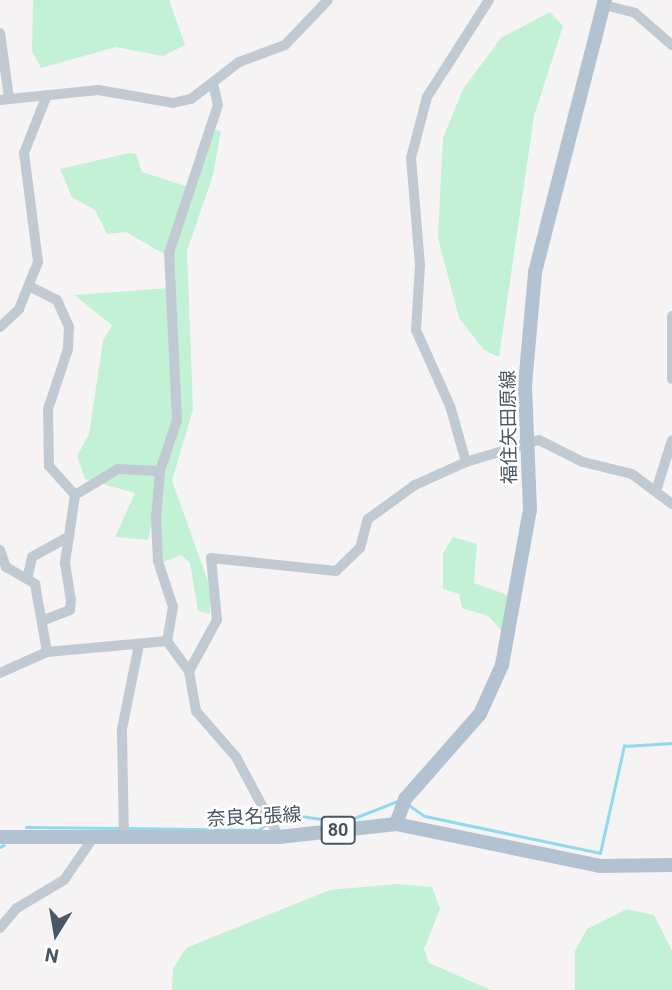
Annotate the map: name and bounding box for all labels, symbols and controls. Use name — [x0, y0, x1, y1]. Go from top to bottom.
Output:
street label: 福住矢田原線 — [497, 370, 521, 484]
street label: 奈良名張線 — [206, 803, 302, 831]
road number: 80 — [320, 816, 356, 844]
north arrow — [21, 899, 91, 969]
text: N — [43, 943, 61, 968]

